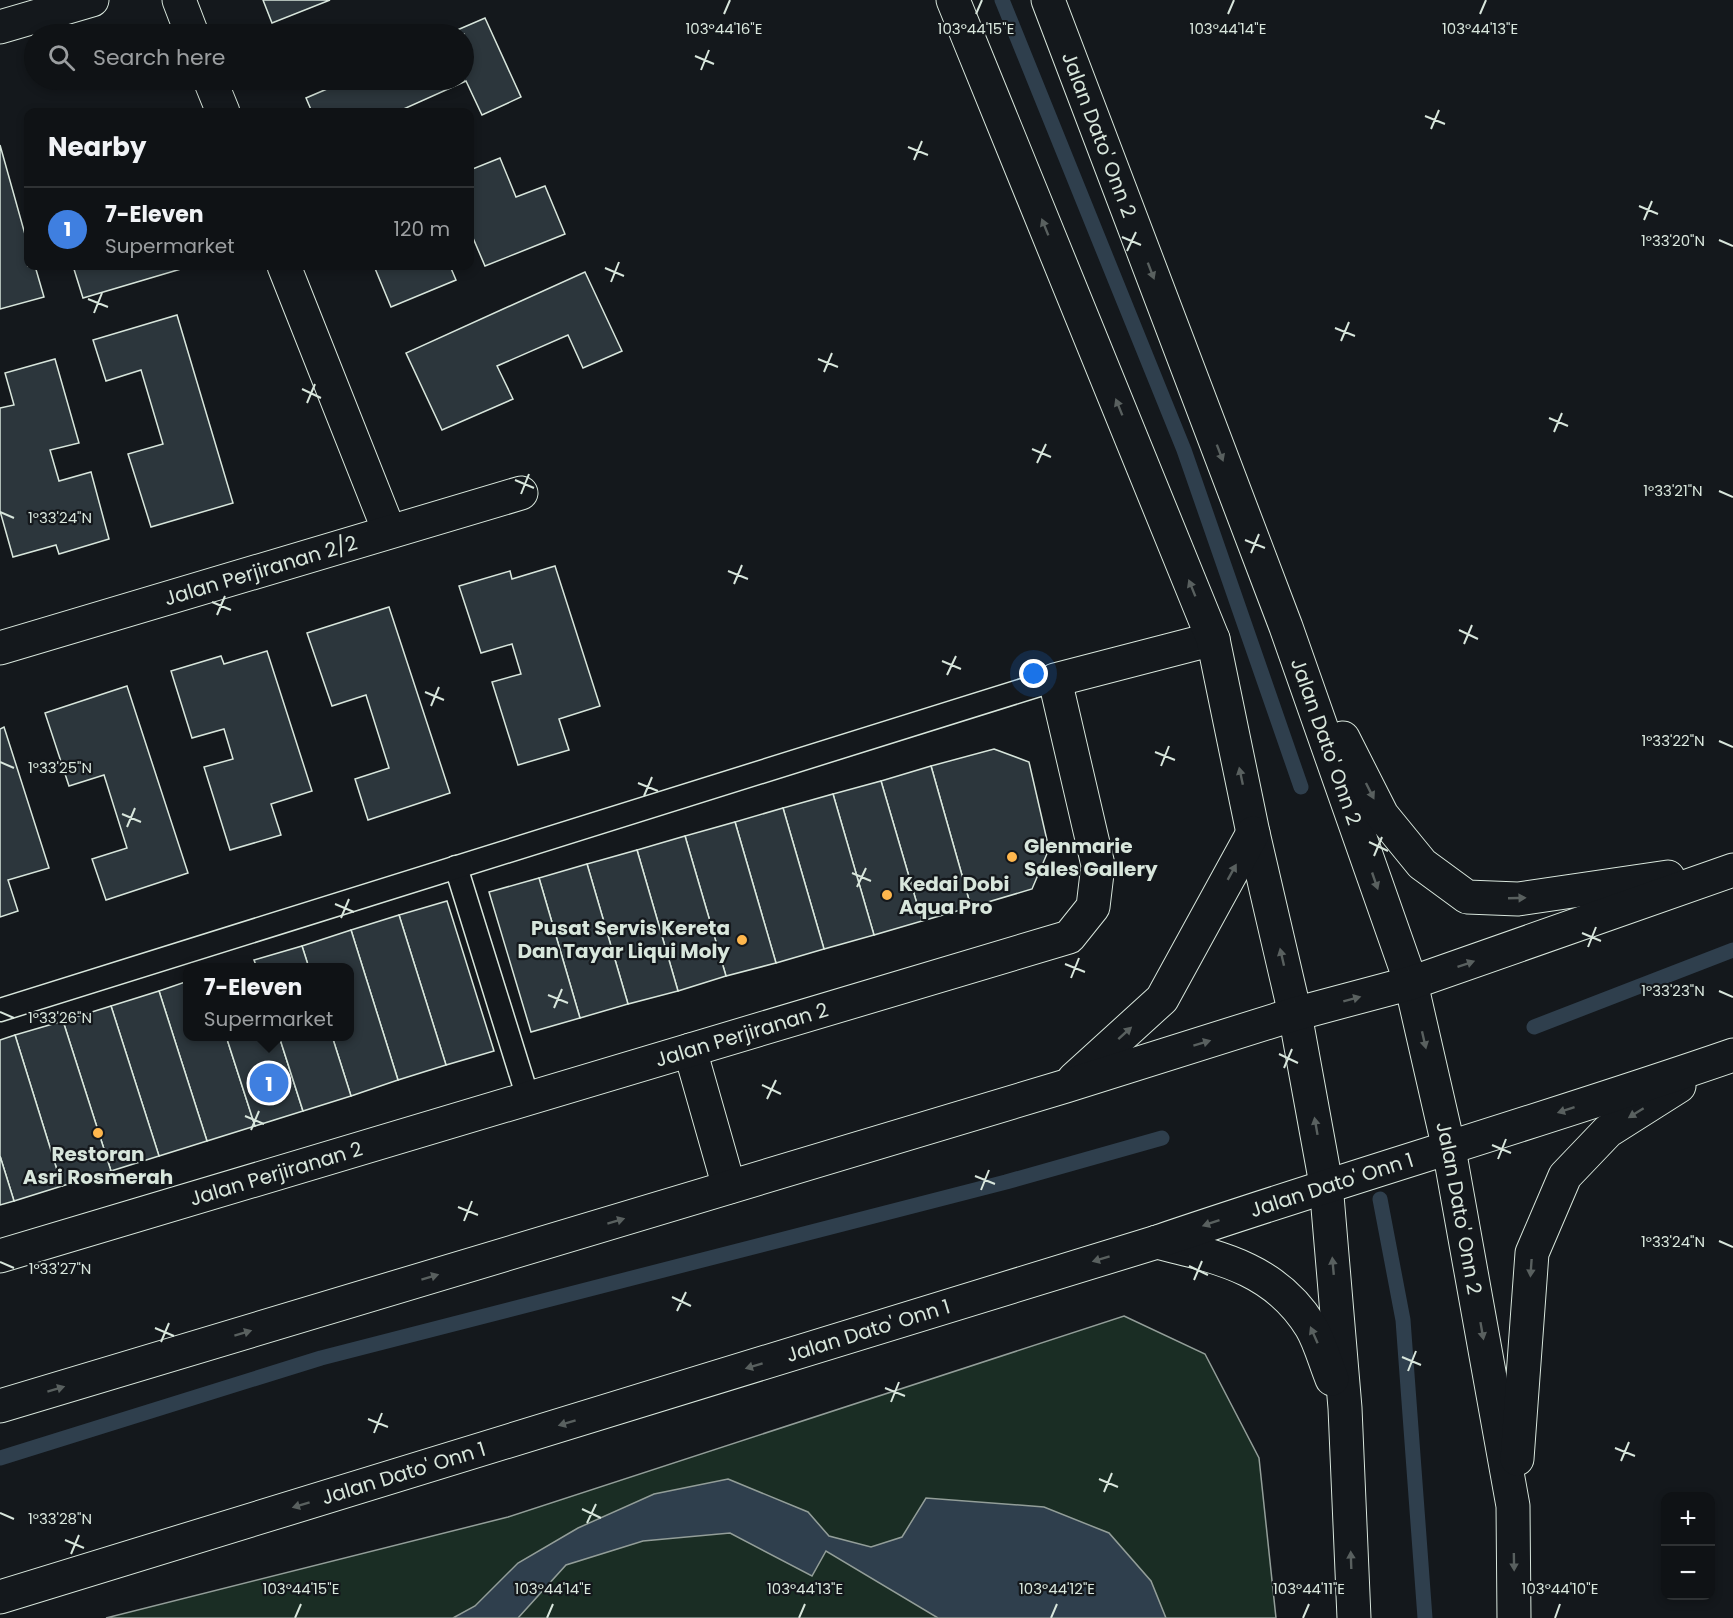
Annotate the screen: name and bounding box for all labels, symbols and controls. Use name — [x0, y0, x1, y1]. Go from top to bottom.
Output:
text: 103°44'16"E — [686, 18, 762, 39]
text: 103°44'15"E — [938, 18, 1014, 39]
text: 103°44'14"E — [1190, 18, 1266, 39]
text: 103°44'13"E — [1442, 18, 1518, 39]
search box — [24, 24, 474, 90]
icon: search — [45, 41, 78, 74]
text: Search here — [93, 42, 226, 73]
street label: Jalan Dato' Onn 2 — [1055, 48, 1143, 222]
text: Nearby — [48, 129, 146, 165]
text: 7-Eleven — [105, 199, 204, 230]
text: 1 — [64, 215, 71, 243]
text: 120 m — [394, 215, 450, 243]
one-way arrow — [1040, 217, 1050, 235]
text: 1°33'20"N — [1641, 230, 1705, 251]
text: Supermarket — [105, 232, 234, 260]
one-way arrow — [1146, 262, 1156, 280]
one-way arrow — [1113, 398, 1123, 416]
one-way arrow — [1216, 444, 1226, 462]
text: 1°33'21"N — [1643, 480, 1703, 501]
text: 1°33'24"N — [28, 507, 92, 528]
street label: Jalan Perjiranan 2/2 — [161, 528, 361, 612]
one-way arrow — [1187, 579, 1196, 597]
street label: Jalan Dato' Onn 2 — [1284, 654, 1368, 829]
your location — [1019, 659, 1048, 688]
text: 1°33'22"N — [1641, 730, 1705, 751]
text: 1°33'25"N — [28, 757, 92, 778]
one-way arrow — [1236, 766, 1245, 785]
one-way arrow — [1365, 783, 1375, 800]
place label: Glenmarie Sales Gallery — [1024, 832, 1158, 883]
marker: Glenmarie Sales Gallery — [1005, 850, 1019, 864]
one-way arrow — [1227, 863, 1237, 880]
place label: Kedai Dobi Aqua Pro — [899, 870, 1009, 921]
one-way arrow — [1370, 872, 1380, 890]
marker: Kedai Dobi Aqua Pro — [880, 888, 894, 902]
one-way arrow — [1507, 894, 1526, 903]
place label: Pusat Servis Kereta Dan Tayar Liqui Moly — [517, 914, 730, 965]
marker: Pusat Servis Kereta Dan Tayar Liqui Moly — [735, 933, 749, 947]
one-way arrow — [1277, 947, 1286, 966]
one-way arrow — [1457, 958, 1475, 968]
popup — [183, 963, 354, 1041]
text: 7-Eleven — [204, 972, 302, 1003]
text: 1°33'23"N — [1641, 980, 1705, 1001]
one-way arrow — [1343, 994, 1361, 1003]
street label: Jalan Perjiranan 2 — [652, 996, 832, 1074]
text: Supermarket — [204, 1005, 333, 1033]
text: 1°33'26"N — [28, 1007, 92, 1028]
one-way arrow — [1117, 1027, 1132, 1040]
one-way arrow — [1419, 1031, 1429, 1049]
one-way arrow — [1193, 1038, 1211, 1047]
pin: 1 — [250, 1060, 288, 1106]
one-way arrow — [1557, 1106, 1575, 1116]
one-way arrow — [1628, 1107, 1645, 1118]
one-way arrow — [1311, 1117, 1320, 1136]
street label: Jalan Dato' Onn 2 — [1429, 1119, 1489, 1297]
marker: Restoran Asri Rosmerah — [91, 1126, 105, 1140]
street label: Jalan Perjiranan 2 — [186, 1135, 366, 1213]
place label: Restoran Asri Rosmerah — [23, 1140, 173, 1191]
street label: Jalan Dato' Onn 1 — [1246, 1146, 1417, 1224]
one-way arrow — [607, 1216, 625, 1225]
one-way arrow — [1202, 1219, 1220, 1229]
text: 1°33'24"N — [1641, 1231, 1705, 1252]
one-way arrow — [1092, 1255, 1110, 1264]
one-way arrow — [1328, 1256, 1338, 1275]
text: 1°33'27"N — [29, 1258, 91, 1279]
one-way arrow — [1526, 1258, 1535, 1277]
one-way arrow — [421, 1272, 439, 1281]
street label: Jalan Dato' Onn 1 — [783, 1292, 954, 1369]
one-way arrow — [1478, 1322, 1487, 1341]
one-way arrow — [1309, 1326, 1318, 1343]
one-way arrow — [234, 1328, 252, 1337]
one-way arrow — [745, 1362, 763, 1371]
one-way arrow — [47, 1384, 65, 1393]
one-way arrow — [558, 1419, 576, 1428]
street label: Jalan Dato' Onn 1 — [318, 1435, 489, 1512]
map controls — [1661, 1492, 1715, 1600]
button: + — [1661, 1492, 1715, 1546]
one-way arrow — [292, 1501, 310, 1510]
text: 1°33'28"N — [28, 1508, 92, 1529]
button: − — [1661, 1546, 1715, 1600]
one-way arrow — [1346, 1550, 1356, 1569]
one-way arrow — [1509, 1552, 1519, 1571]
text: 103°44'15"E — [263, 1578, 339, 1599]
text: 103°44'14"E — [515, 1578, 591, 1599]
text: 103°44'13"E — [767, 1578, 843, 1599]
text: 103°44'12"E — [1019, 1578, 1095, 1599]
text: 103°44'11"E — [1273, 1578, 1345, 1599]
text: 103°44'10"E — [1522, 1578, 1598, 1599]

